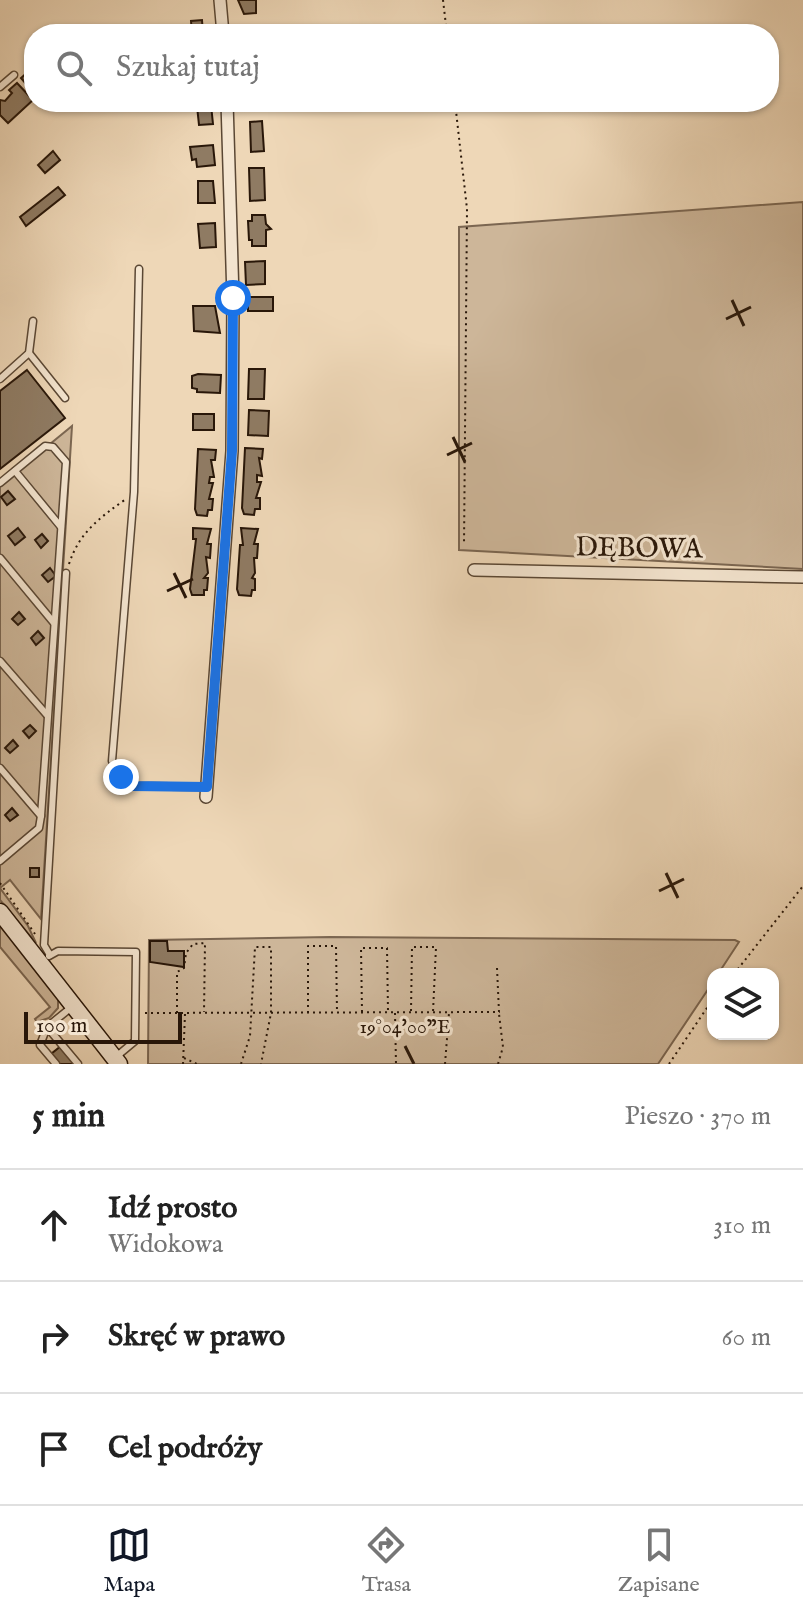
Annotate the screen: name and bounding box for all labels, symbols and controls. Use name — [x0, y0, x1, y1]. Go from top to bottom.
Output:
search box — [24, 24, 779, 112]
icon: search — [52, 46, 96, 90]
text: Szukaj tutaj — [116, 49, 260, 87]
route start — [215, 280, 251, 316]
street label: DĘBOWA — [575, 530, 704, 568]
route end — [103, 759, 139, 795]
map controls — [707, 968, 779, 1040]
button: layers — [707, 968, 779, 1040]
scale bar — [24, 1008, 182, 1044]
text: 100 m — [36, 1012, 88, 1040]
text: 19°04'00"E — [359, 1015, 451, 1040]
text: 5 min — [32, 1095, 105, 1138]
text: Pieszo · 370 m — [625, 1100, 771, 1133]
text: Idź prosto — [108, 1190, 237, 1228]
icon: ahead — [32, 1203, 76, 1247]
text: 310 m — [713, 1209, 771, 1242]
text: Widokowa — [108, 1228, 223, 1261]
icon: right — [32, 1315, 76, 1359]
text: Skręć w prawo — [108, 1318, 285, 1356]
text: 60 m — [722, 1321, 771, 1354]
icon: arrive — [32, 1427, 76, 1471]
text: Cel podróży — [108, 1430, 262, 1468]
tab: Mapa — [103, 1523, 155, 1599]
tab: Trasa — [362, 1523, 411, 1599]
tab: Zapisane — [618, 1523, 700, 1599]

